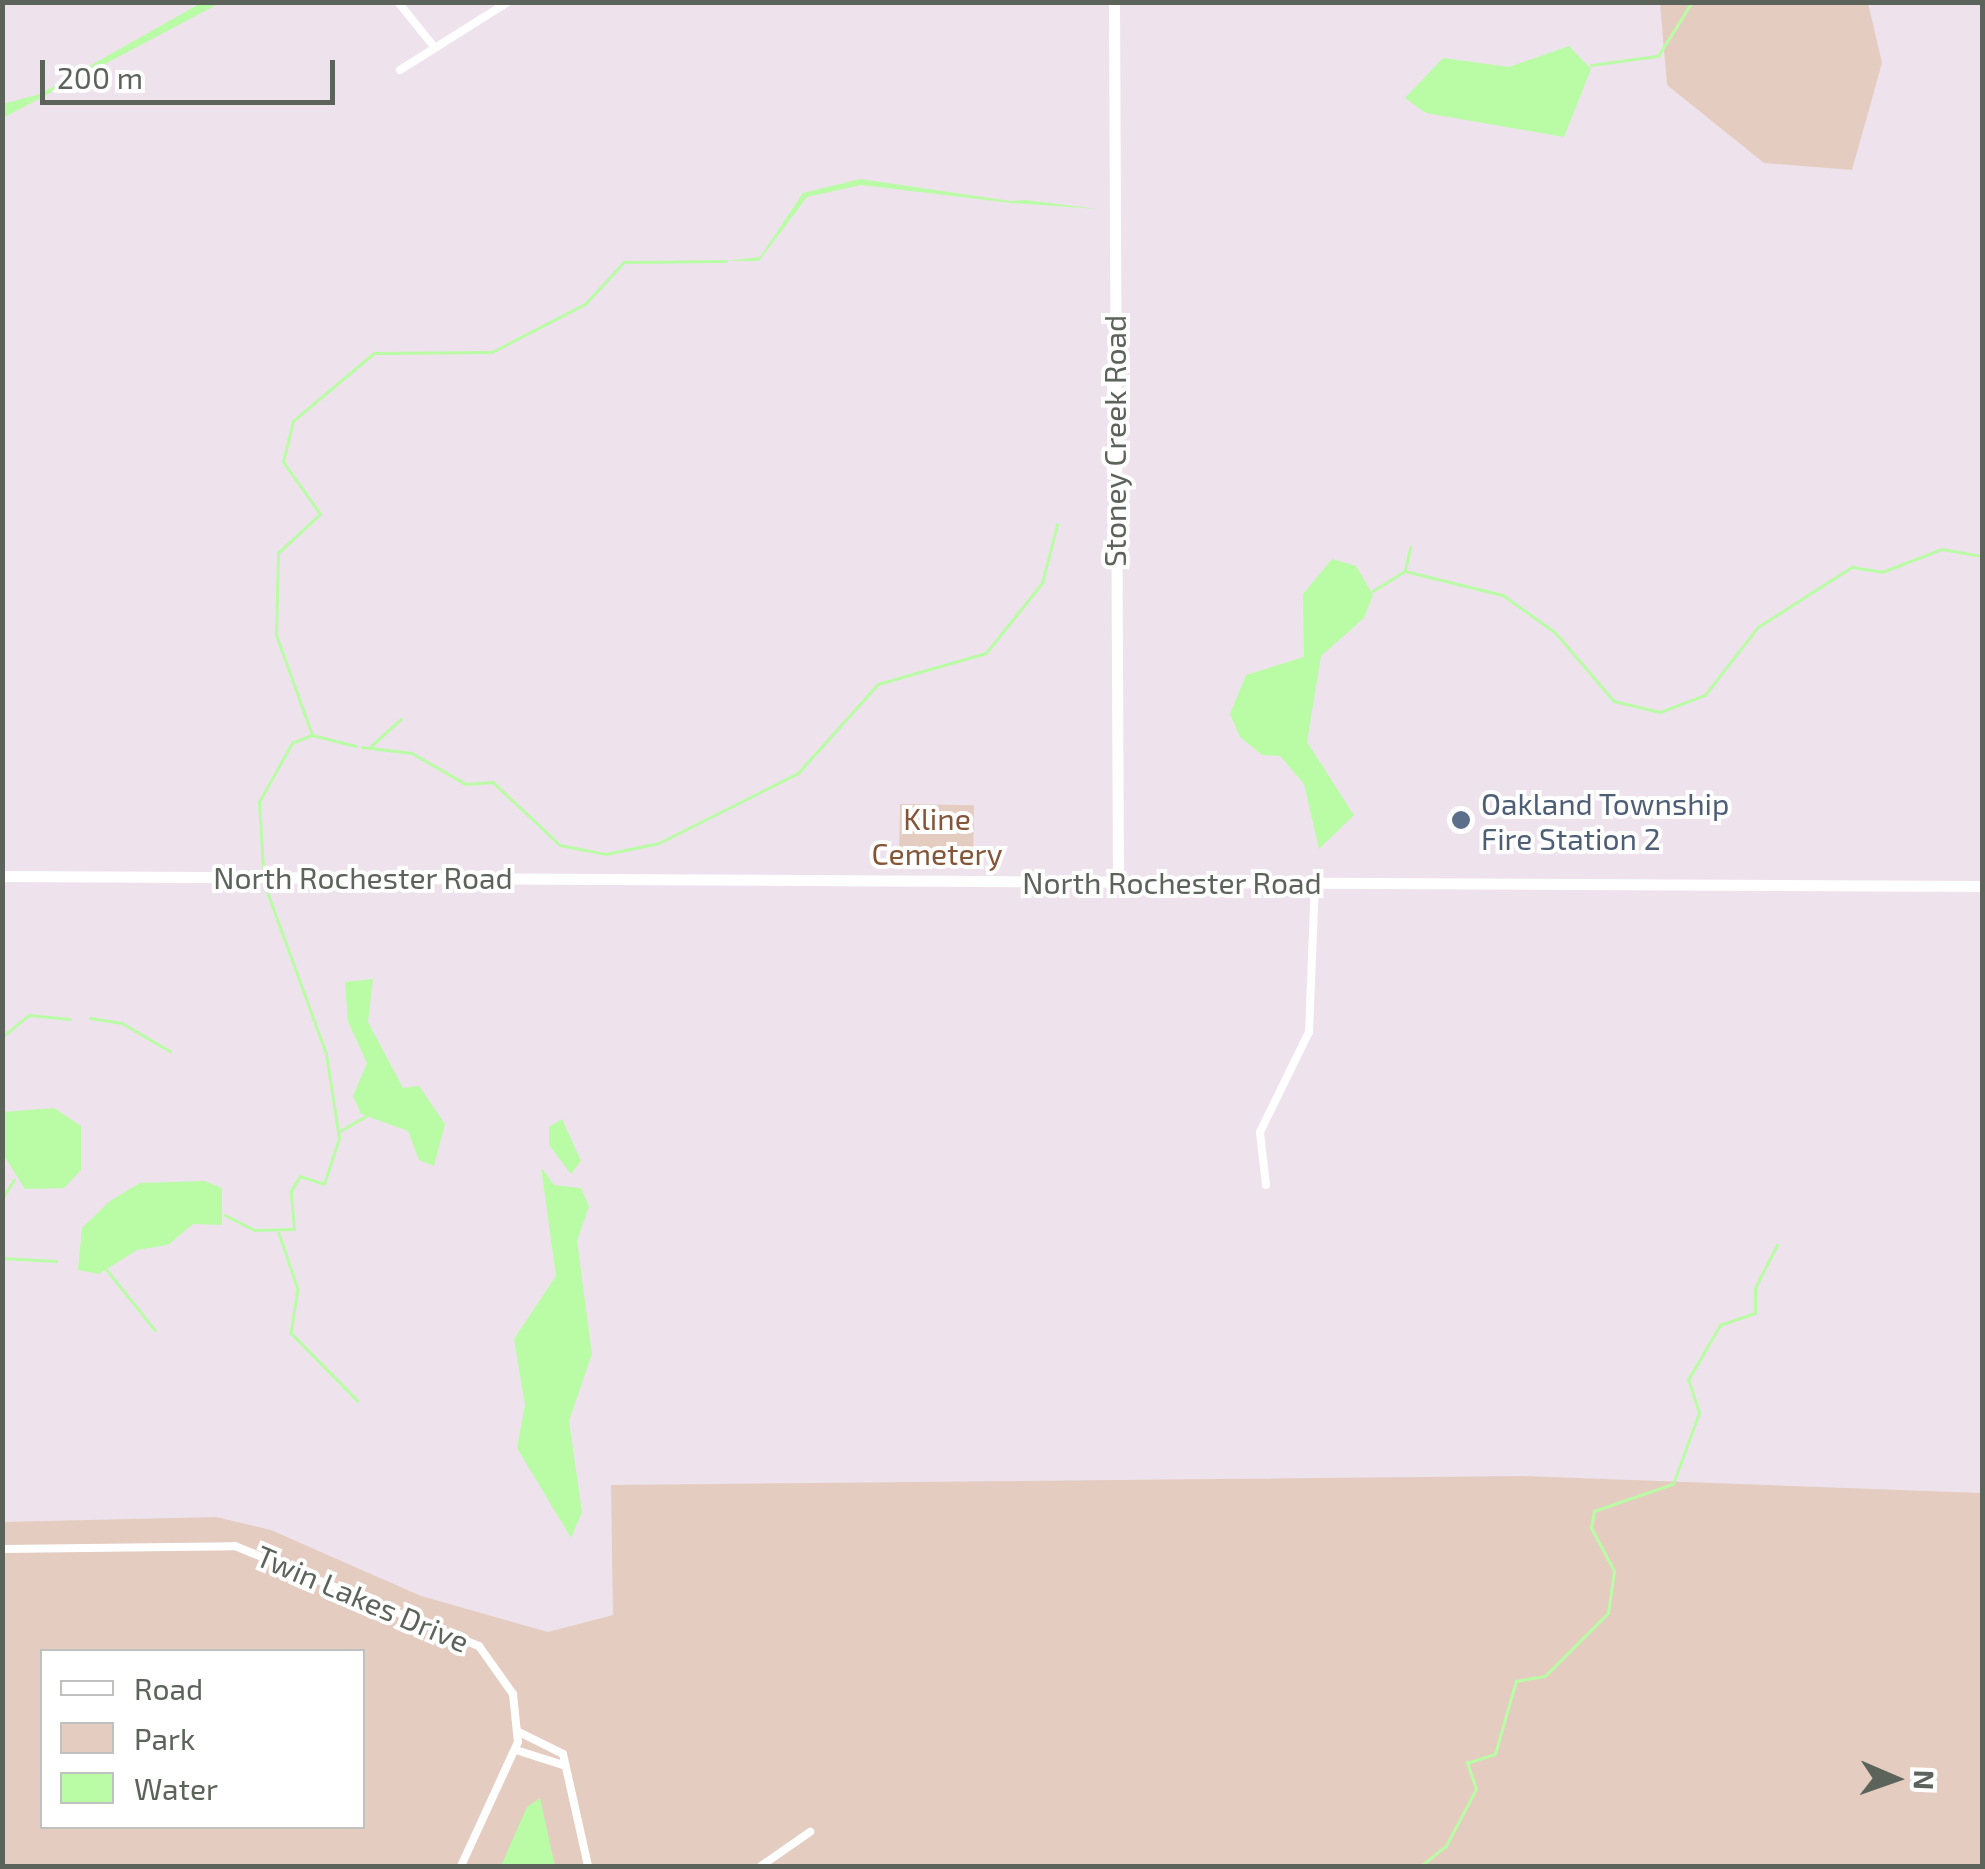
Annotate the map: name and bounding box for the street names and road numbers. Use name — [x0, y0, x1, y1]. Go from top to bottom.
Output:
street label: Stoney Creek Road — [1096, 314, 1132, 568]
street label: North Rochester Road — [213, 859, 513, 895]
street label: North Rochester Road — [1022, 864, 1322, 900]
street label: Twin Lakes Drive — [251, 1537, 475, 1659]

